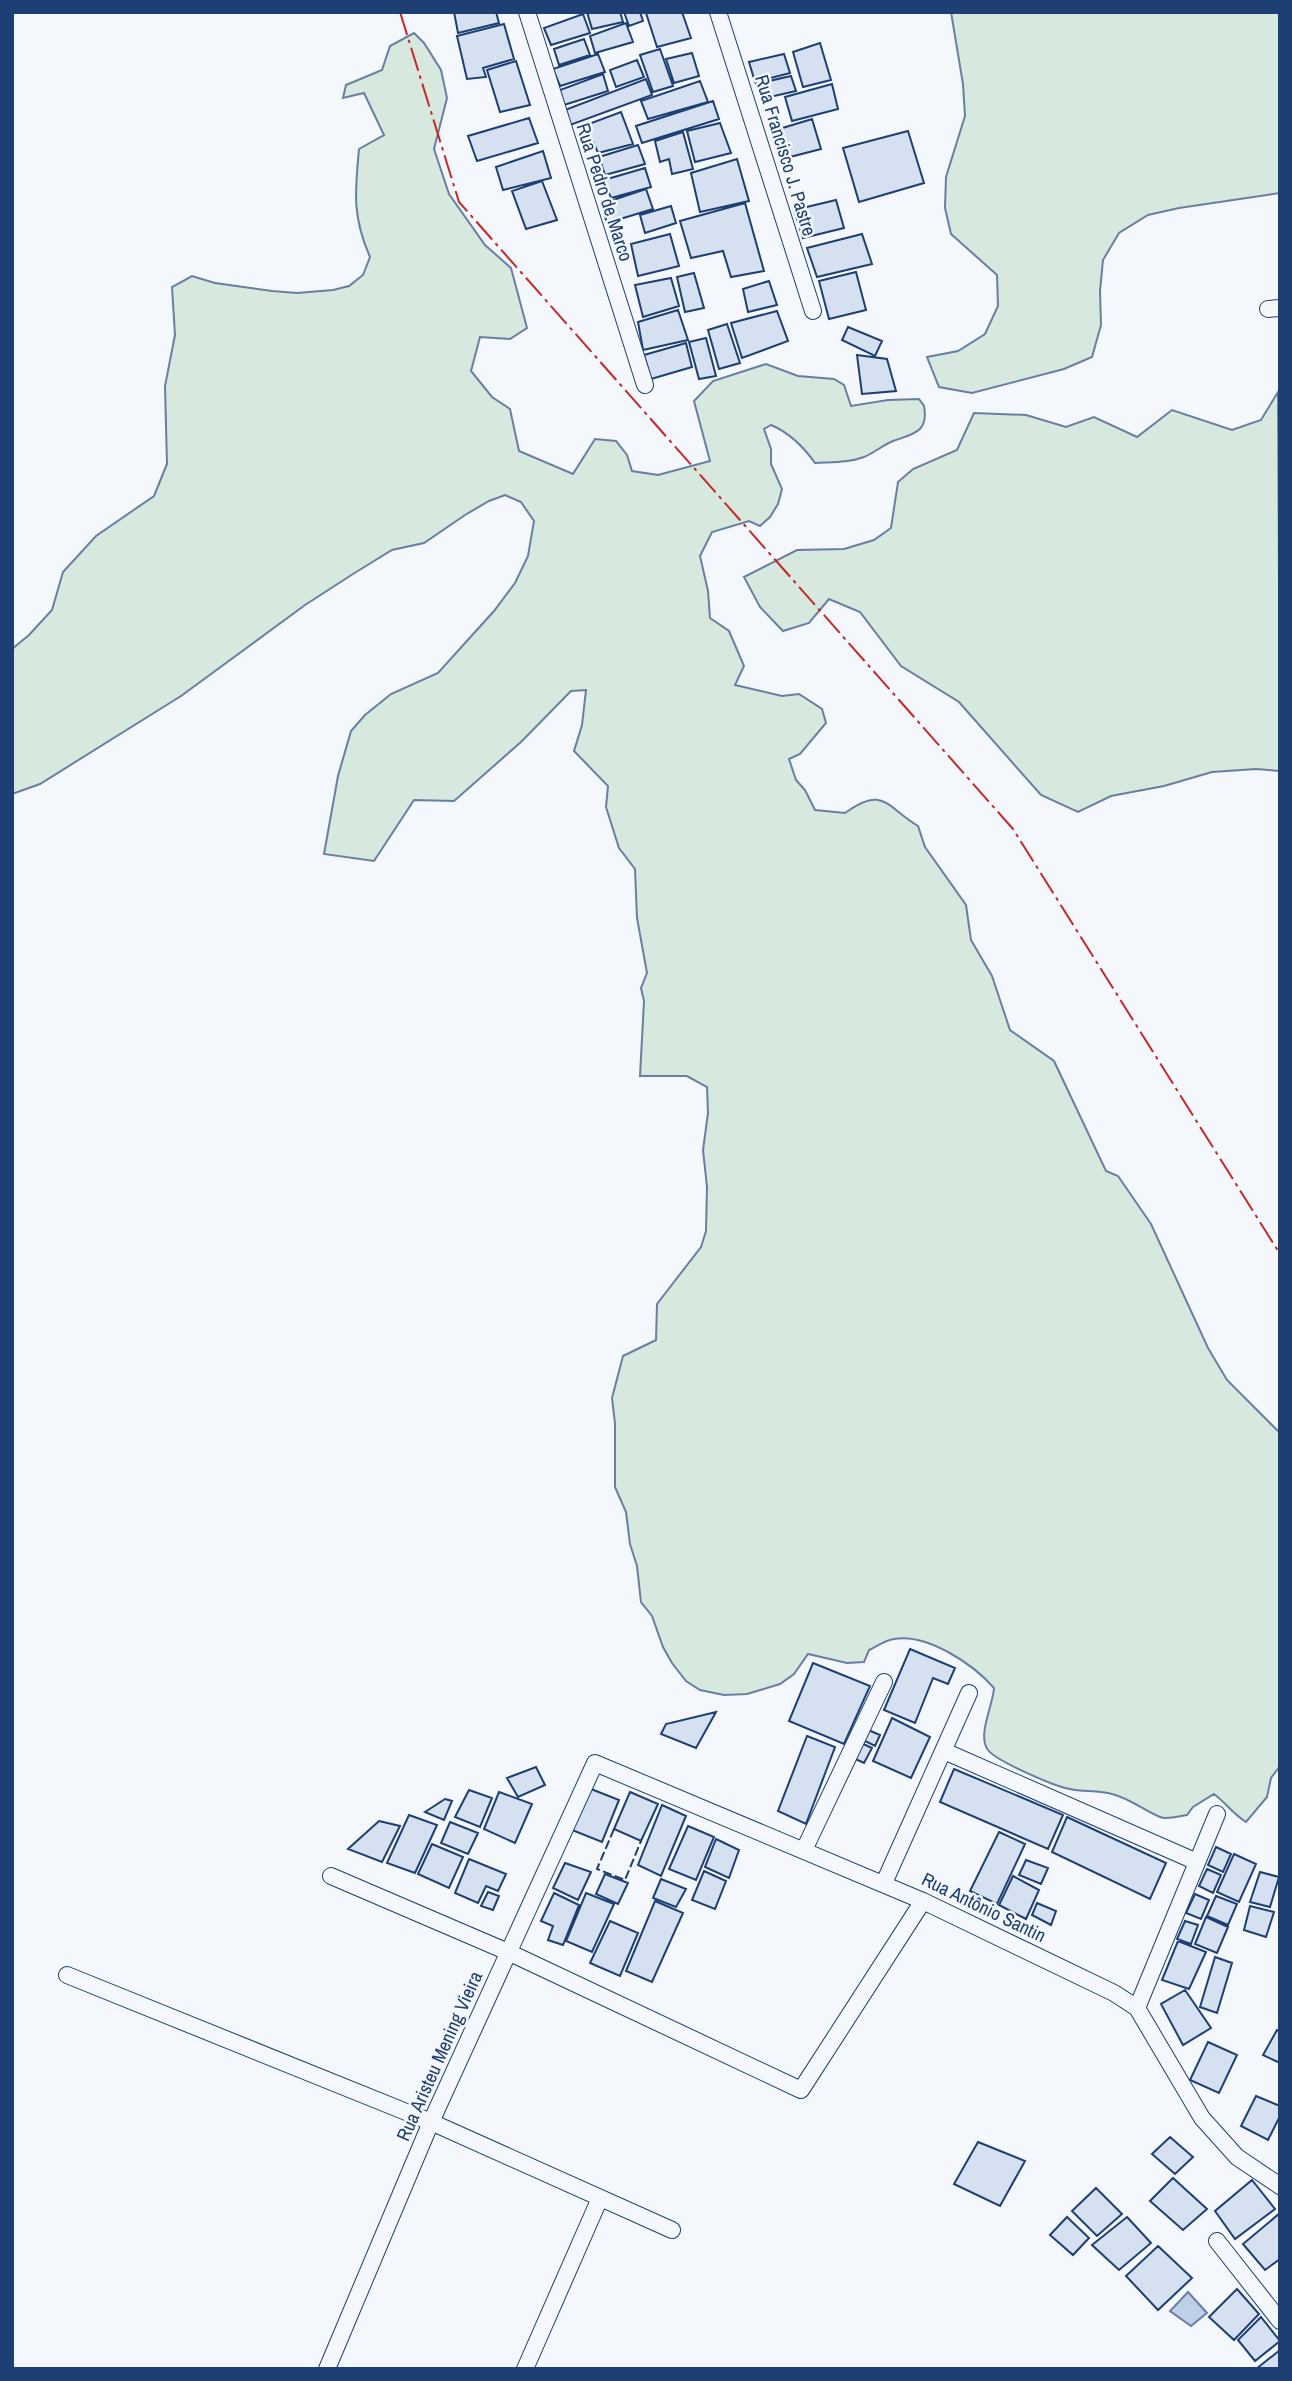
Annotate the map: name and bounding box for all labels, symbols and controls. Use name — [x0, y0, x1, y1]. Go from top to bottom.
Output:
street label: Rua Francisco J. Pastre — [749, 71, 823, 239]
street label: Rua Pedro de Marco — [570, 120, 640, 264]
street label: Rua Antônio Santin — [918, 1866, 1050, 1948]
street label: Rua Aristeu Mening Vieira — [390, 1967, 488, 2145]

